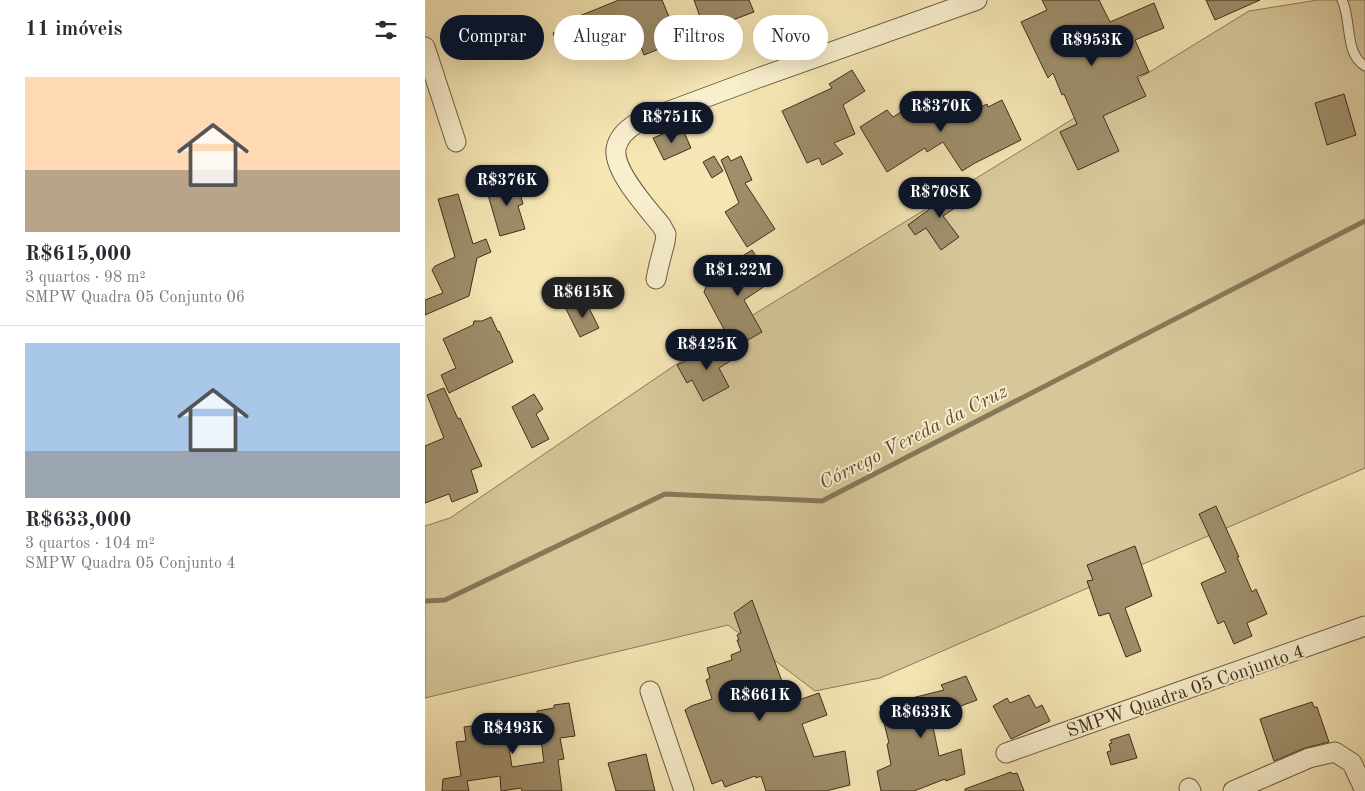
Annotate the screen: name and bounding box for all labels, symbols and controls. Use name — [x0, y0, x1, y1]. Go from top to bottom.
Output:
chip: Comprar — [440, 15, 544, 60]
chip: Alugar — [554, 15, 644, 60]
chip: Filtros — [654, 15, 743, 60]
chip: Novo — [753, 15, 828, 60]
icon: filters — [372, 16, 400, 44]
text: 11 imóveis — [25, 19, 123, 40]
pin: R$953K — [1051, 24, 1133, 67]
text: R$953K — [1061, 33, 1123, 49]
pin: R$370K — [900, 90, 982, 133]
text: R$370K — [910, 99, 972, 115]
pin: R$751K — [631, 102, 713, 144]
icon: home — [168, 110, 258, 200]
text: R$751K — [641, 110, 703, 126]
pin: R$376K — [466, 164, 548, 207]
text: R$376K — [476, 173, 538, 189]
pin: R$708K — [899, 176, 981, 219]
text: R$708K — [909, 185, 971, 201]
text: R$615,000 — [25, 244, 131, 265]
pin: R$1.22M — [692, 254, 784, 297]
text: R$1.22M — [704, 263, 772, 279]
text: 3 quartos · 98 m² — [25, 270, 146, 286]
pin: R$615K — [542, 276, 624, 319]
text: R$615K — [552, 285, 614, 301]
text: SMPW Quadra 05 Conjunto 06 — [25, 290, 245, 306]
pin: R$425K — [666, 328, 748, 371]
text: R$425K — [676, 337, 738, 353]
icon: home — [168, 375, 258, 465]
water label: Córrego Vereda da Cruz — [816, 381, 1012, 494]
text: R$633,000 — [25, 510, 131, 531]
text: 3 quartos · 104 m² — [25, 536, 155, 552]
text: SMPW Quadra 05 Conjunto 4 — [25, 556, 236, 572]
street label: SMPW Quadra 05 Conjunto 4 — [1064, 643, 1307, 742]
pin: R$661K — [719, 680, 801, 722]
text: R$661K — [729, 688, 791, 704]
pin: R$633K — [880, 696, 962, 739]
text: R$633K — [890, 705, 952, 721]
pin: R$493K — [472, 712, 554, 755]
text: R$493K — [482, 721, 544, 737]

